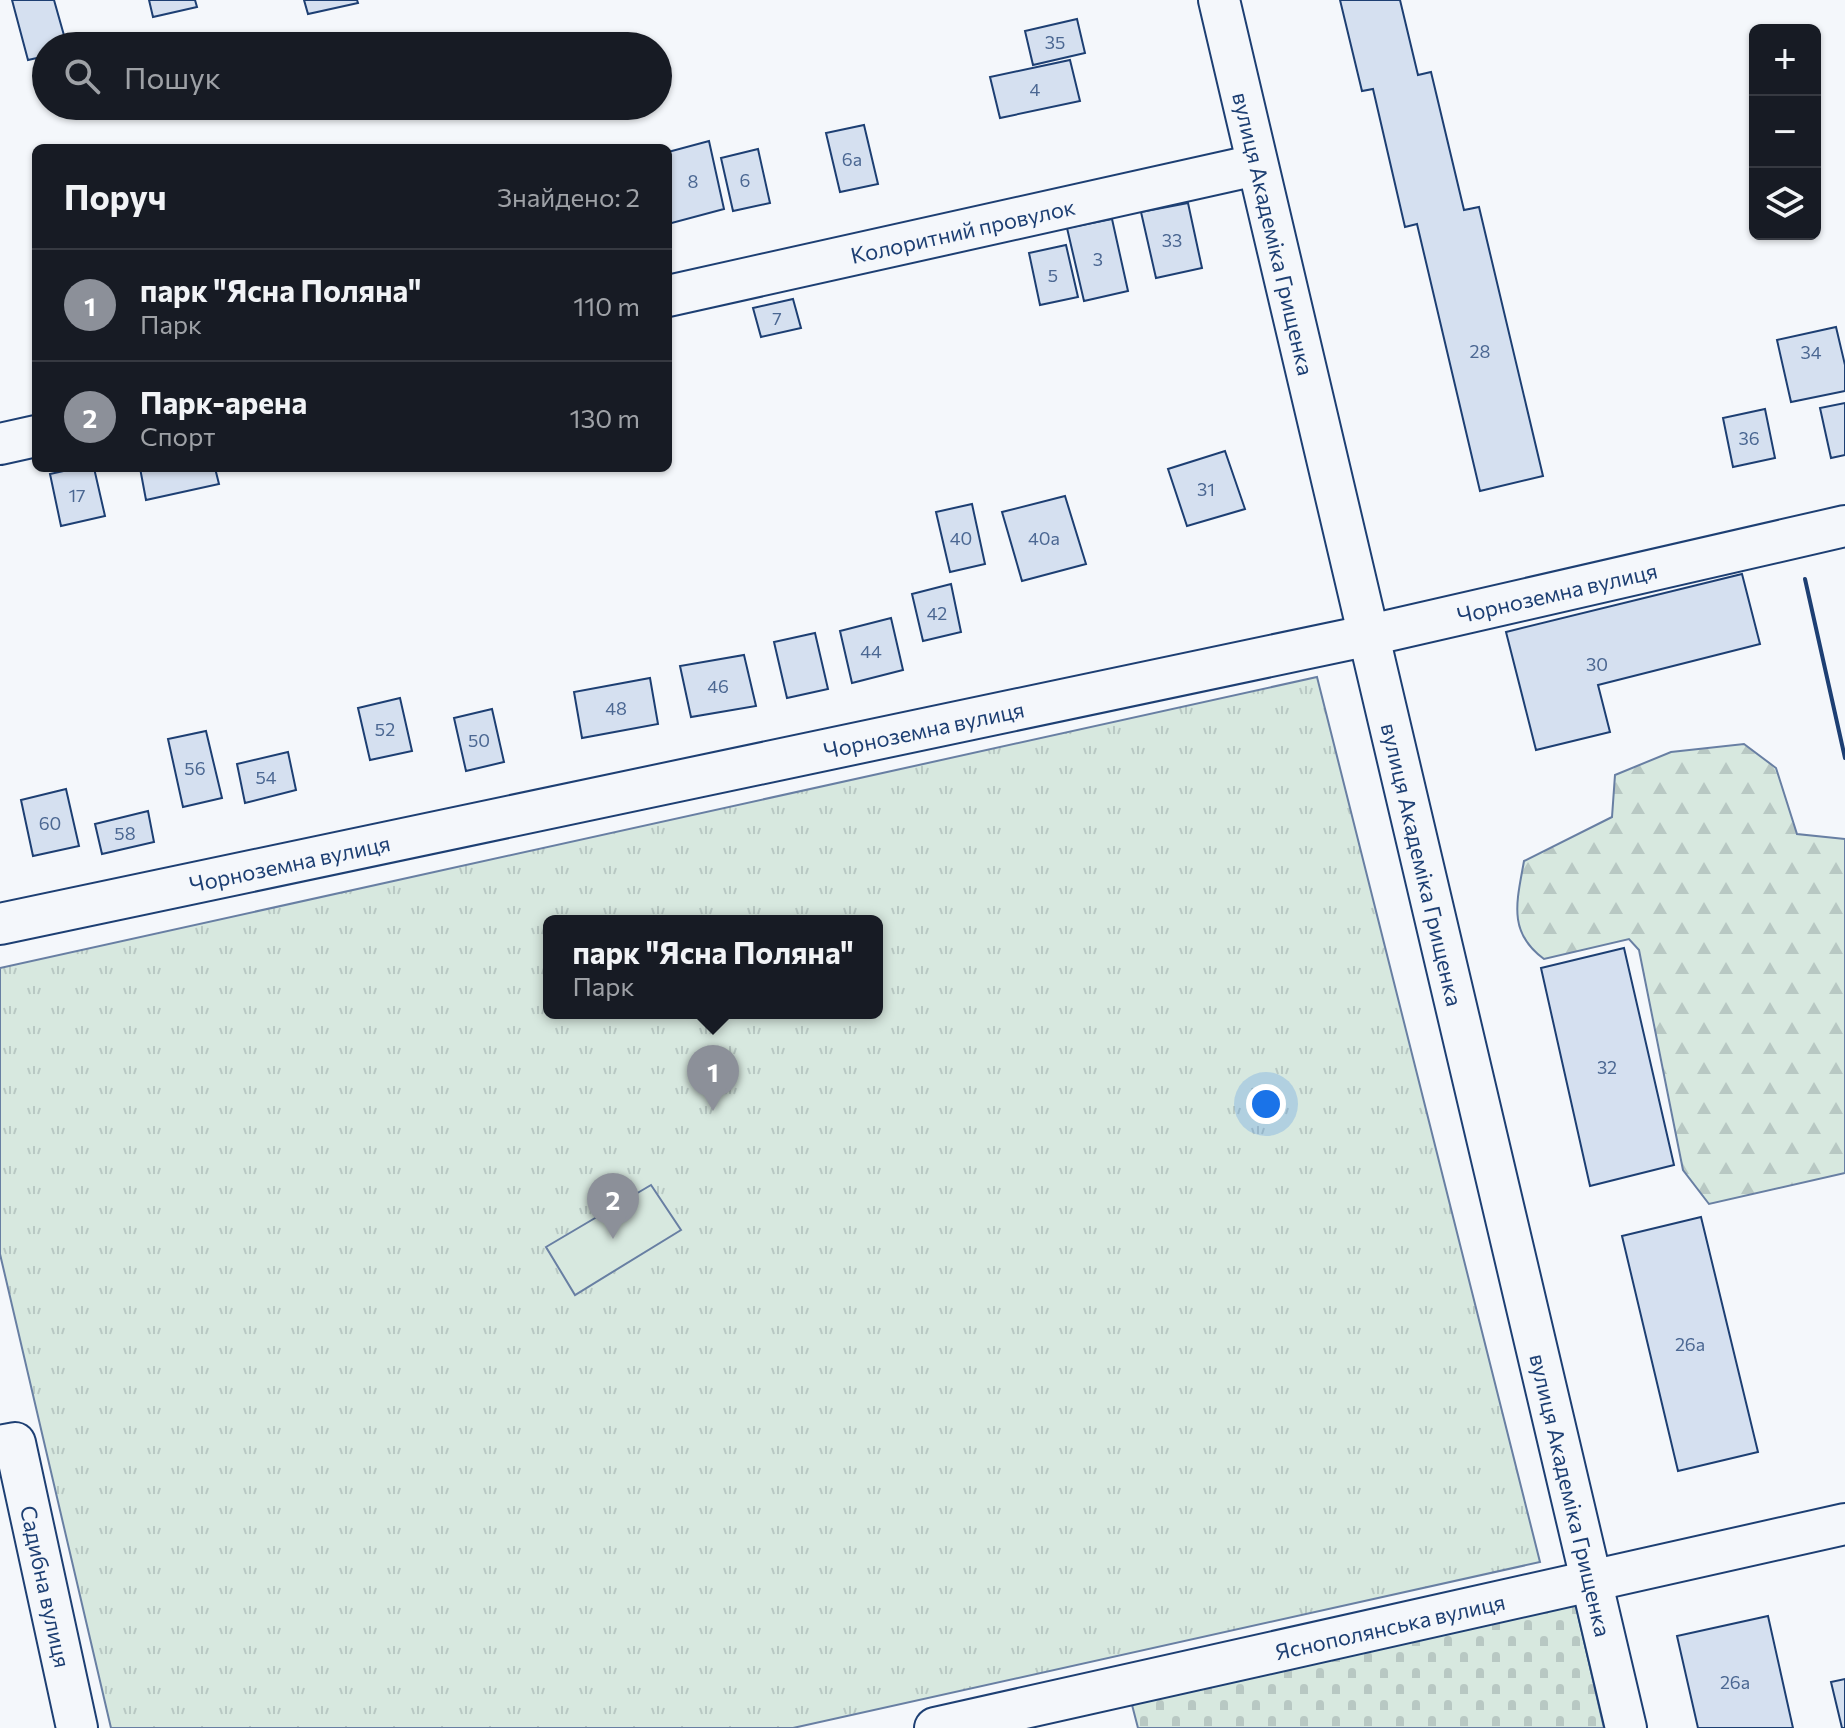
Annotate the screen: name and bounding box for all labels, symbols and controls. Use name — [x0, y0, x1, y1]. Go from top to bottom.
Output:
map controls — [1749, 24, 1821, 240]
button: + — [1749, 24, 1821, 96]
house number: 35 — [1045, 31, 1065, 53]
search box — [32, 32, 672, 120]
icon: search — [60, 54, 104, 98]
text: Пошук — [124, 58, 221, 95]
house number: 4 — [1030, 78, 1041, 100]
street label: вулиця Академіка Грищенка — [1228, 89, 1320, 378]
button: − — [1749, 96, 1821, 168]
house number: 6а — [842, 148, 862, 170]
button: layers — [1749, 168, 1821, 240]
house number: 6 — [740, 169, 750, 191]
house number: 8 — [688, 170, 699, 192]
text: Поруч — [64, 175, 167, 217]
text: Знайдено: 2 — [497, 181, 640, 212]
street label: Колоритний провулок — [848, 192, 1078, 268]
house number: 33 — [1162, 229, 1182, 251]
house number: 3 — [1093, 248, 1103, 270]
house number: 5 — [1048, 264, 1058, 286]
text: парк "Ясна Поляна" — [140, 271, 421, 308]
text: 1 — [84, 290, 96, 321]
text: 110 m — [573, 290, 640, 321]
house number: 7 — [772, 307, 782, 329]
text: Парк — [140, 308, 202, 339]
house number: 28 — [1470, 340, 1491, 362]
house number: 34 — [1800, 341, 1822, 363]
text: Парк-арена — [140, 383, 307, 420]
text: 2 — [83, 402, 97, 433]
text: 130 m — [569, 402, 640, 433]
text: Спорт — [140, 420, 215, 451]
house number: 36 — [1738, 427, 1760, 449]
house number: 31 — [1197, 478, 1215, 500]
house number: 17 — [68, 484, 86, 506]
house number: 40 — [950, 527, 972, 549]
house number: 40а — [1028, 527, 1060, 549]
street label: Чорноземна вулиця — [1454, 556, 1660, 628]
house number: 42 — [927, 602, 947, 624]
house number: 44 — [860, 640, 882, 662]
house number: 30 — [1586, 653, 1608, 675]
house number: 46 — [707, 675, 729, 697]
street label: Чорноземна вулиця — [821, 695, 1027, 763]
house number: 48 — [605, 697, 627, 719]
house number: 52 — [375, 718, 395, 740]
street label: вулиця Академіка Грищенка — [1376, 720, 1469, 1009]
house number: 50 — [468, 729, 490, 751]
house number: 56 — [184, 757, 206, 779]
house number: 54 — [255, 766, 277, 788]
house number: 60 — [39, 812, 61, 834]
house number: 58 — [114, 822, 136, 844]
street label: Чорноземна вулиця — [187, 829, 393, 897]
popup — [543, 915, 883, 1019]
text: парк "Ясна Поляна" — [572, 933, 854, 970]
text: Парк — [572, 970, 634, 1001]
pin: 1 — [687, 1045, 739, 1111]
house number: 32 — [1597, 1056, 1617, 1078]
your location — [1246, 1084, 1286, 1124]
pin: 2 — [587, 1173, 639, 1239]
house number: 26а — [1675, 1333, 1705, 1355]
street label: вулиця Академіка Грищенка — [1525, 1351, 1618, 1639]
street label: Садибна вулиця — [15, 1503, 77, 1670]
street label: Яснополянська вулиця — [1272, 1587, 1507, 1665]
house number: 26а — [1720, 1671, 1750, 1693]

